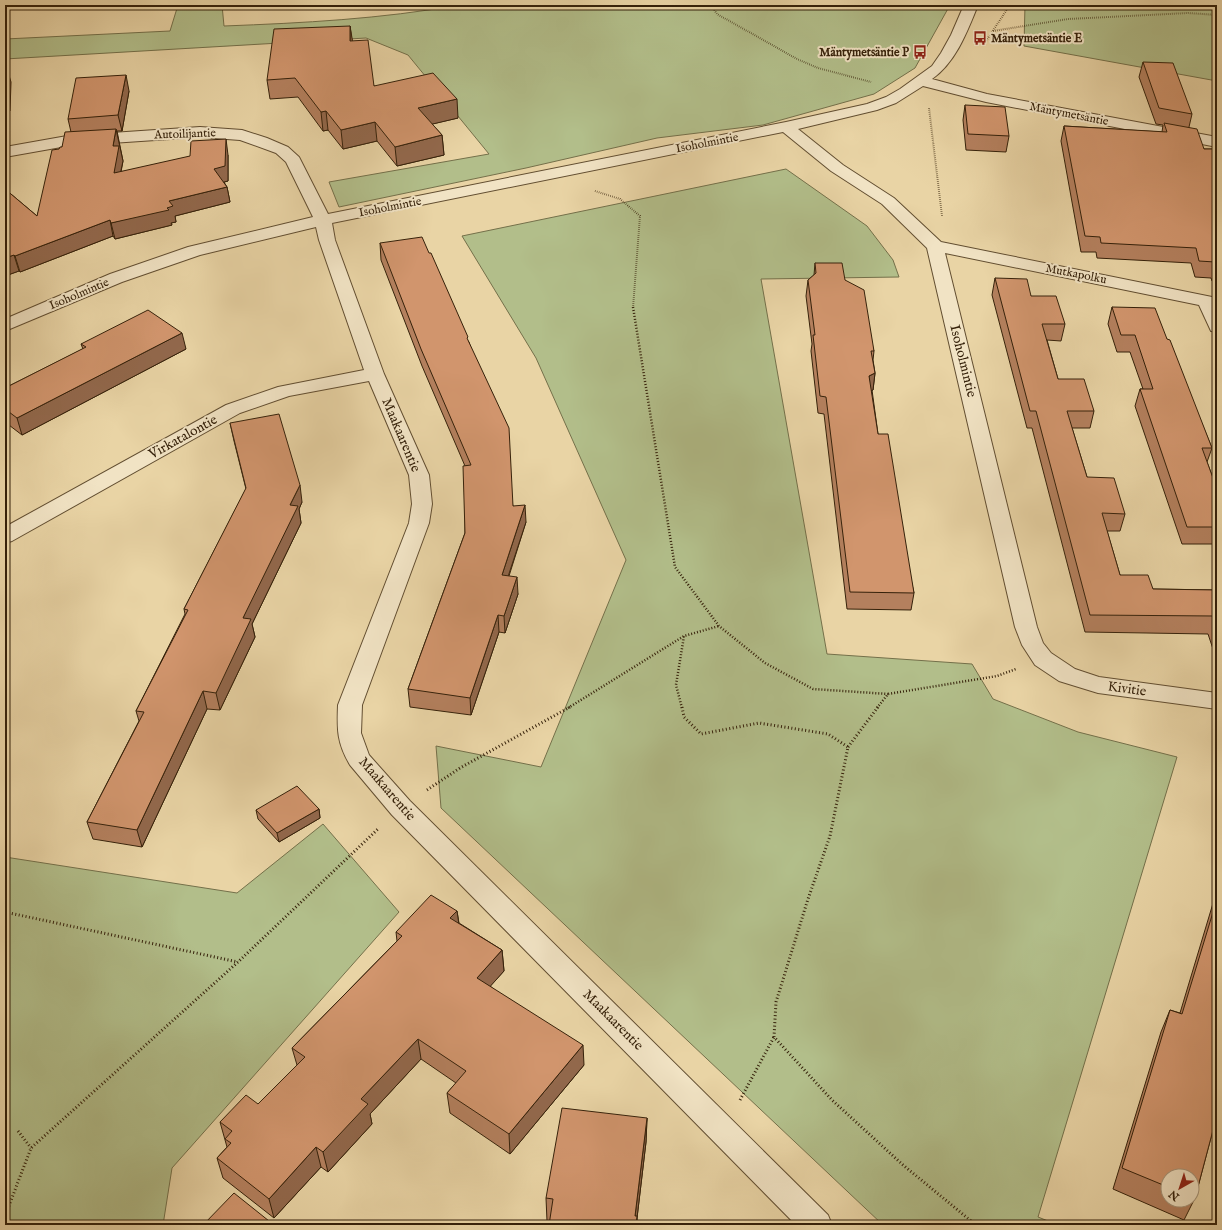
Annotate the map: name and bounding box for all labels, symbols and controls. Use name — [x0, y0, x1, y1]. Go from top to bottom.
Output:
bus stop icon: Mäntymetsäntie E — [972, 30, 988, 46]
place label: Mäntymetsäntie E — [991, 31, 1083, 47]
bus stop icon: Mäntymetsäntie P — [912, 44, 928, 60]
place label: Mäntymetsäntie P — [819, 45, 909, 61]
street label: Mäntymetsäntie — [1028, 99, 1110, 129]
street label: Autoilijantie — [153, 125, 217, 143]
street label: Isoholmintie — [674, 129, 740, 156]
street label: Isoholmintie — [357, 193, 423, 220]
street label: Mutkapolku — [1044, 261, 1108, 288]
street label: Isoholmintie — [47, 275, 112, 313]
street label: Isoholmintie — [945, 323, 981, 400]
street label: Maakaarentie — [377, 395, 425, 475]
street label: Virkatalontie — [145, 410, 221, 464]
street label: Kivitie — [1107, 677, 1148, 701]
street label: Maakaarentie — [354, 753, 420, 825]
street label: Maakaarentie — [579, 986, 648, 1055]
north arrow — [1160, 1168, 1200, 1208]
text: N — [1166, 1186, 1183, 1204]

